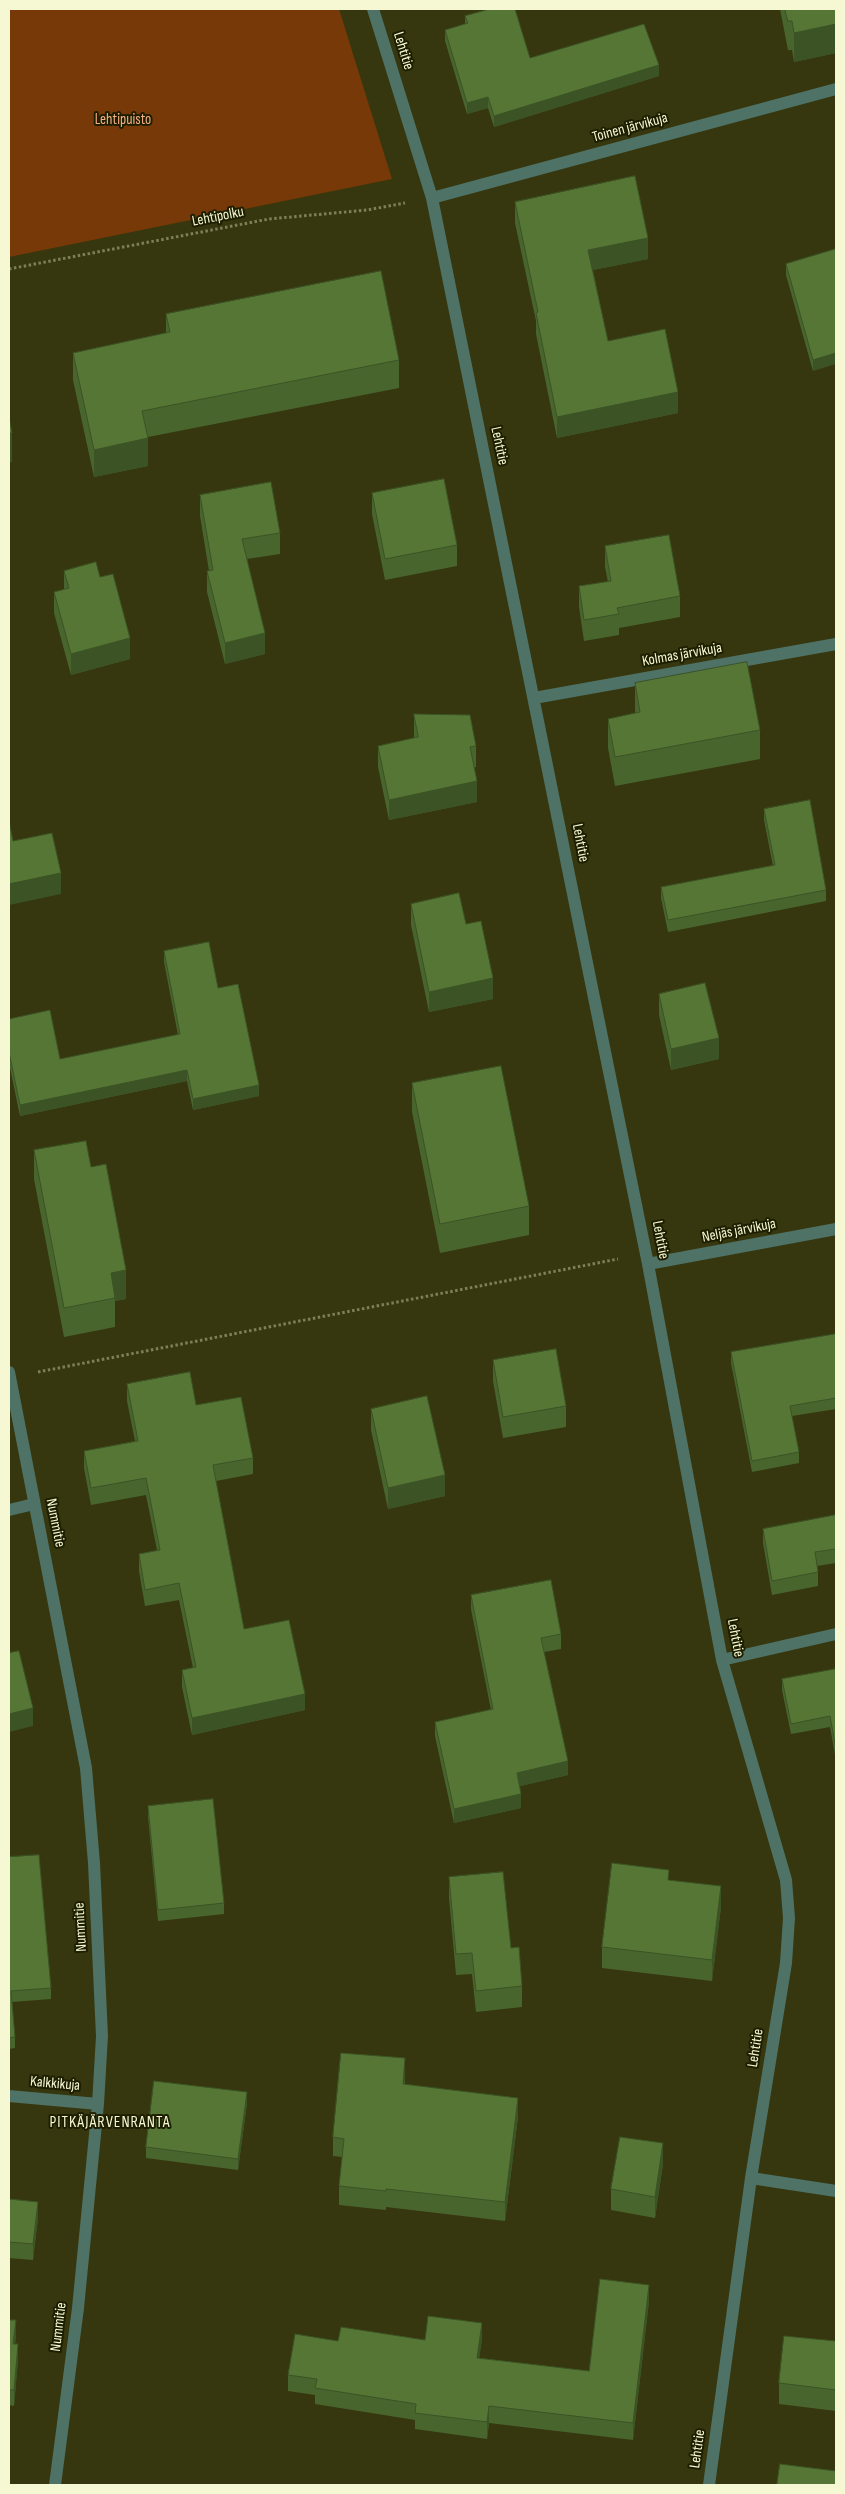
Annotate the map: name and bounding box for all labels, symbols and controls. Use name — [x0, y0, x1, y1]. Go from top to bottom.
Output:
street label: Lehtitie — [389, 30, 417, 72]
street label: Toinen järvikuja — [590, 109, 670, 147]
park label: Lehtipuisto — [95, 111, 151, 129]
street label: Lehtipolku — [191, 203, 245, 231]
street label: Lehtitie — [486, 425, 512, 467]
street label: Kolmas järvikuja — [641, 639, 723, 671]
street label: Lehtitie — [567, 822, 593, 864]
street label: Neljäs järvikuja — [700, 1215, 778, 1247]
street label: Lehtitie — [647, 1219, 673, 1261]
street label: Nummitie — [41, 1497, 69, 1549]
street label: Lehtitie — [722, 1617, 748, 1659]
street label: Nummitie — [71, 1902, 91, 1952]
street label: Lehtitie — [744, 2027, 768, 2069]
street label: Kalkkikuja — [29, 2073, 81, 2095]
district label: PITKÄJÄRVENRANTA — [47, 2113, 173, 2133]
street label: Nummitie — [47, 2301, 71, 2353]
street label: Lehtitie — [686, 2429, 710, 2469]

